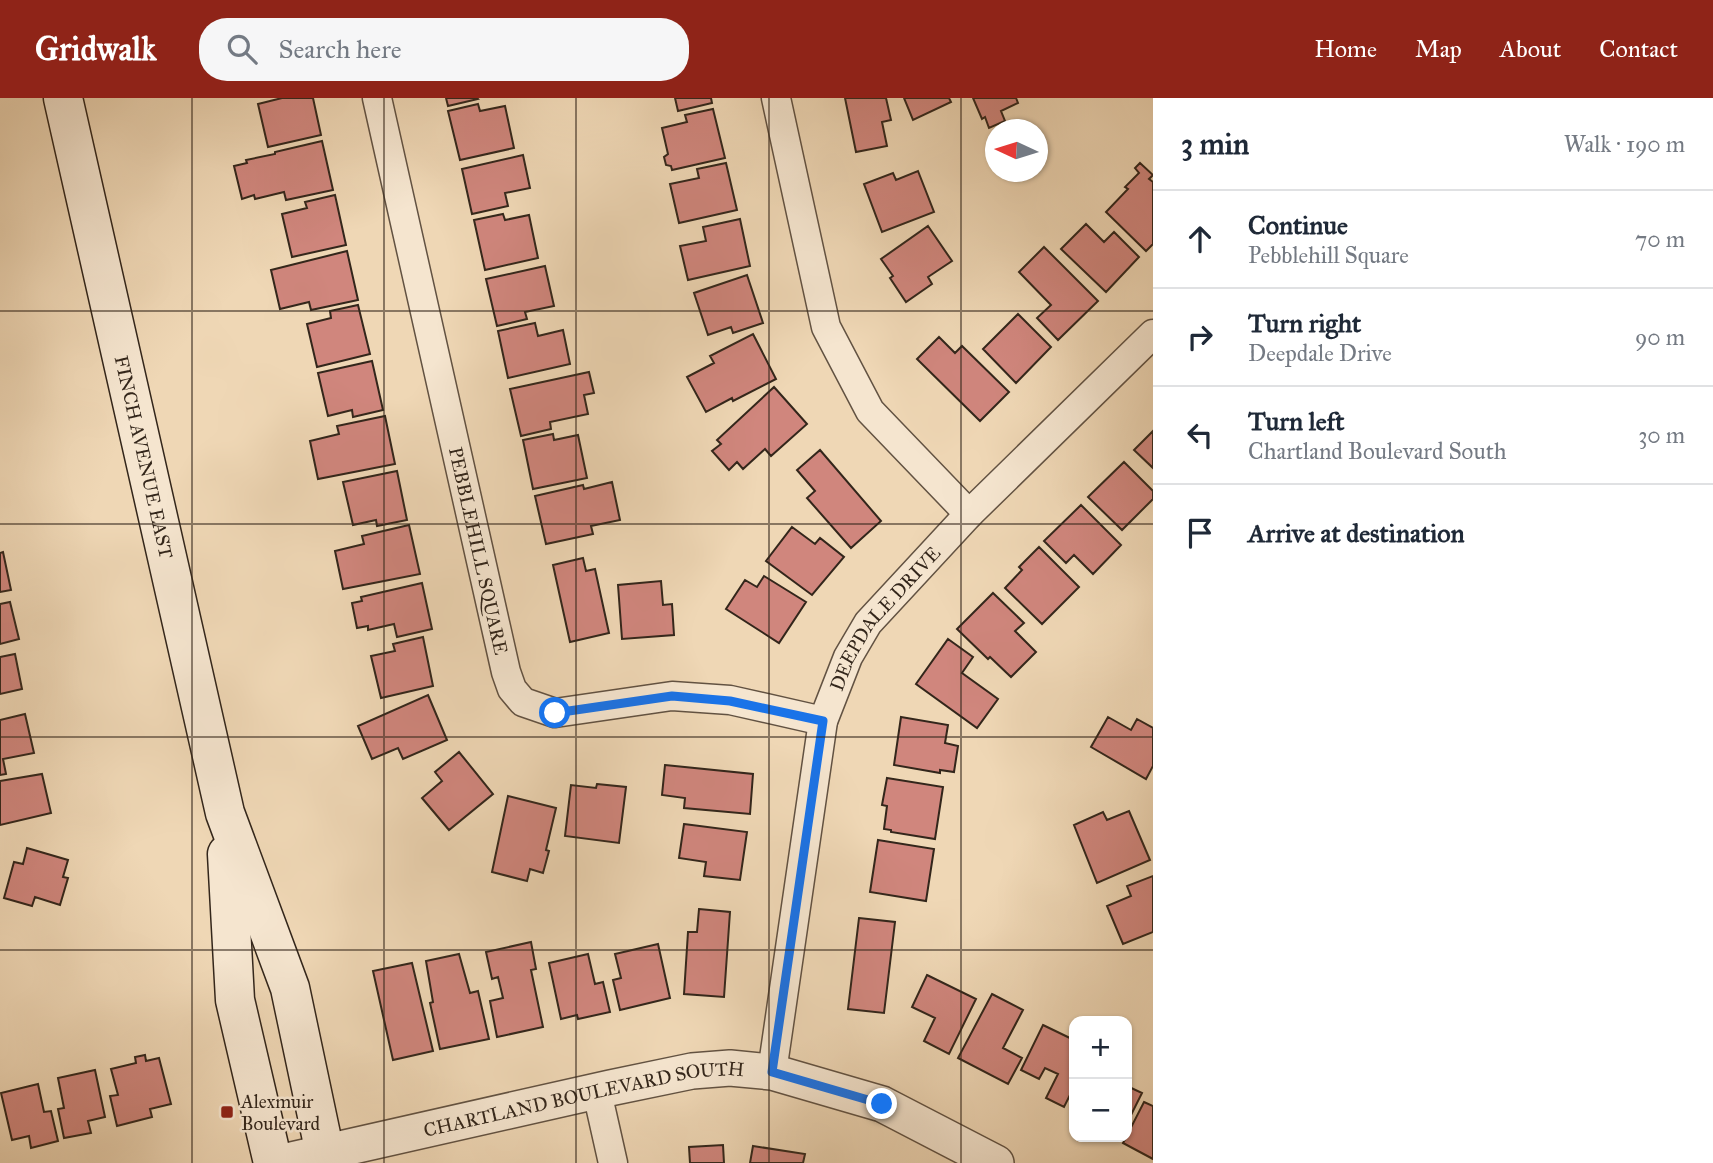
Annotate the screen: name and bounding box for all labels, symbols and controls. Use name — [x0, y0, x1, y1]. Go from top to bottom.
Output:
search box — [199, 18, 689, 81]
text: Gridwalk — [35, 29, 157, 69]
icon: search — [223, 30, 261, 68]
text: Search here — [279, 33, 402, 65]
text: Home — [1314, 34, 1377, 64]
text: Map — [1415, 34, 1462, 64]
text: About — [1500, 34, 1561, 64]
text: Contact — [1599, 34, 1678, 64]
north arrow — [985, 119, 1048, 182]
text: 3 min — [1181, 126, 1249, 162]
text: Walk · 190 m — [1564, 130, 1685, 158]
text: Continue — [1248, 209, 1348, 241]
icon: ahead — [1181, 220, 1219, 258]
text: 70 m — [1635, 225, 1685, 253]
text: Pebblehill Square — [1248, 241, 1409, 269]
text: Turn right — [1248, 307, 1361, 339]
icon: right — [1181, 318, 1219, 356]
text: 90 m — [1635, 323, 1685, 351]
text: Deepdale Drive — [1248, 339, 1392, 367]
street label: FINCH AVENUE EAST — [110, 353, 178, 561]
text: Turn left — [1248, 405, 1344, 437]
icon: left — [1181, 416, 1219, 454]
text: 30 m — [1638, 421, 1685, 449]
text: Chartland Boulevard South — [1248, 437, 1507, 465]
street label: PEBBLEHILL SQUARE — [444, 445, 513, 657]
icon: arrive — [1181, 514, 1219, 552]
text: Arrive at destination — [1248, 517, 1465, 549]
street label: DEEPDALE DRIVE — [825, 541, 946, 694]
route start — [539, 697, 570, 728]
map controls — [1069, 1016, 1132, 1142]
button: + — [1069, 1016, 1132, 1079]
street label: CHARTLAND BOULEVARD SOUTH — [421, 1057, 745, 1142]
button: − — [1069, 1079, 1132, 1142]
route end — [866, 1088, 897, 1119]
place label: Alexmuir Boulevard — [240, 1090, 320, 1135]
marker: Alexmuir Boulevard — [219, 1104, 235, 1120]

